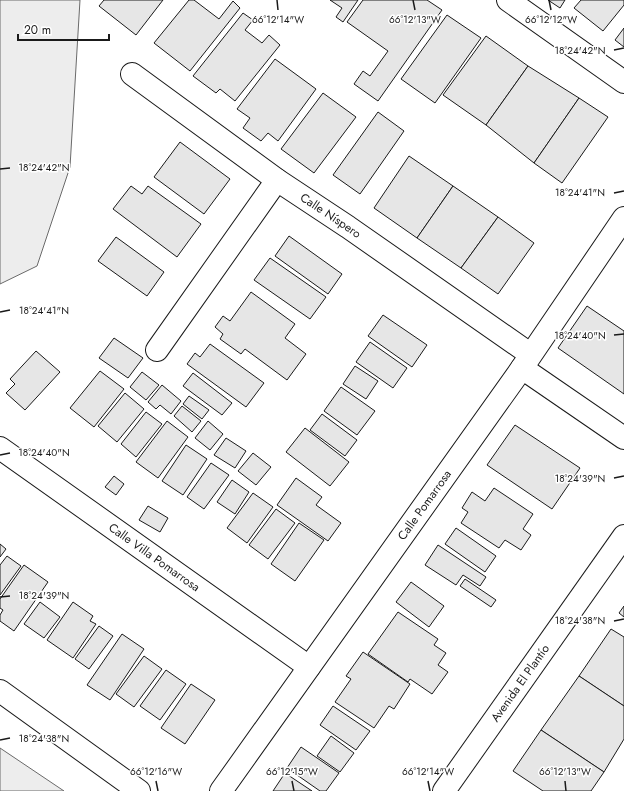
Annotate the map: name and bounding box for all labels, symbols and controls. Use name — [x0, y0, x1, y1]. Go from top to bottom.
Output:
text: 66°12'14"W — [252, 12, 304, 27]
text: 66°12'13"W — [389, 12, 441, 27]
text: 66°12'12"W — [525, 12, 577, 27]
scale bar — [18, 16, 109, 42]
text: 20 m — [24, 21, 51, 39]
text: 18°24'42"N — [554, 43, 606, 58]
text: 18°24'42"N — [18, 160, 70, 175]
text: 18°24'41"N — [555, 185, 605, 200]
street label: Calle Níspero — [296, 189, 365, 243]
text: 18°24'41"N — [19, 303, 69, 318]
text: 18°24'40"N — [554, 328, 606, 343]
text: 18°24'40"N — [18, 445, 70, 460]
street label: Calle Pomarrosa — [393, 466, 456, 544]
text: 18°24'39"N — [555, 471, 605, 486]
street label: Calle Villa Pomarrosa — [105, 519, 204, 596]
text: 18°24'39"N — [19, 588, 69, 603]
text: 18°24'38"N — [555, 613, 605, 628]
street label: Avenida El Plantío — [486, 640, 554, 726]
text: 18°24'38"N — [19, 731, 69, 746]
text: 66°12'16"W — [130, 764, 182, 779]
text: 66°12'15"W — [266, 764, 318, 779]
text: 66°12'14"W — [402, 764, 454, 779]
text: 66°12'13"W — [539, 764, 591, 779]

